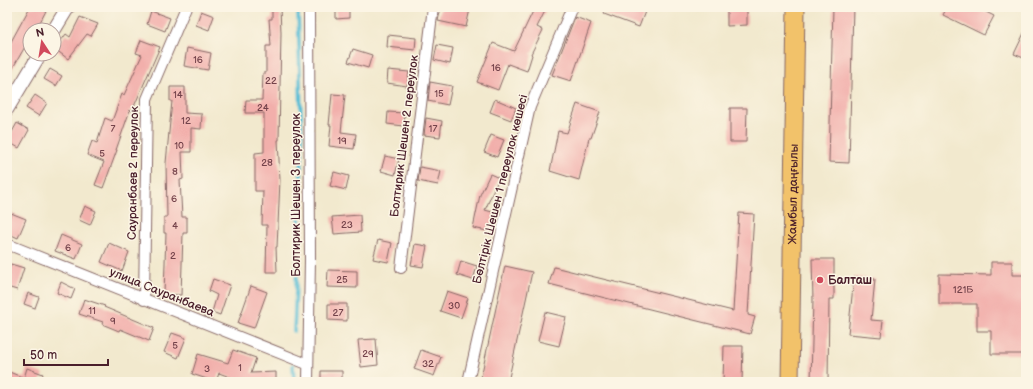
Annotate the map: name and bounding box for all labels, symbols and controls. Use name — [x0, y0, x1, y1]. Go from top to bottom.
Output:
north arrow — [22, 22, 62, 62]
text: N — [35, 25, 45, 40]
street label: Болтирик Шешен 2 переулок — [387, 53, 422, 218]
house number: 16 — [193, 54, 203, 66]
house number: 16 — [491, 62, 501, 74]
house number: 22 — [265, 75, 277, 87]
house number: 15 — [434, 88, 444, 100]
house number: 14 — [173, 89, 183, 101]
street label: Бөлтірік Шешен 1 переулок көшесі — [470, 93, 531, 285]
house number: 24 — [257, 102, 269, 114]
street label: Сауранбаев 2 переулок — [125, 105, 142, 240]
street label: Болтирик Шешен 3 переулок — [289, 113, 304, 277]
house number: 12 — [181, 115, 191, 127]
house number: 7 — [111, 123, 116, 135]
house number: 17 — [429, 123, 437, 135]
house number: 19 — [337, 135, 347, 147]
house number: 10 — [174, 140, 184, 152]
street label: Жамбыл даңғылы — [785, 144, 802, 244]
house number: 5 — [99, 148, 105, 160]
house number: 28 — [261, 157, 273, 169]
house number: 8 — [172, 166, 178, 178]
house number: 6 — [171, 193, 177, 205]
house number: 23 — [341, 219, 353, 231]
house number: 4 — [172, 220, 178, 232]
house number: 6 — [65, 242, 71, 254]
house number: 2 — [170, 250, 176, 262]
street label: улица Сауранбаева — [107, 265, 216, 320]
place label: Балташ — [828, 273, 872, 288]
house number: 25 — [336, 274, 348, 286]
marker: Балташ — [815, 275, 825, 285]
house number: 121Б — [953, 284, 973, 296]
house number: 30 — [448, 300, 460, 312]
house number: 11 — [88, 305, 96, 317]
house number: 27 — [333, 307, 343, 319]
house number: 9 — [110, 315, 116, 327]
house number: 5 — [172, 340, 178, 352]
scale bar — [24, 341, 108, 367]
text: 50 m — [30, 348, 57, 363]
house number: 29 — [362, 348, 374, 360]
house number: 32 — [422, 358, 434, 370]
house number: 1 — [238, 362, 242, 374]
house number: 3 — [204, 363, 210, 375]

